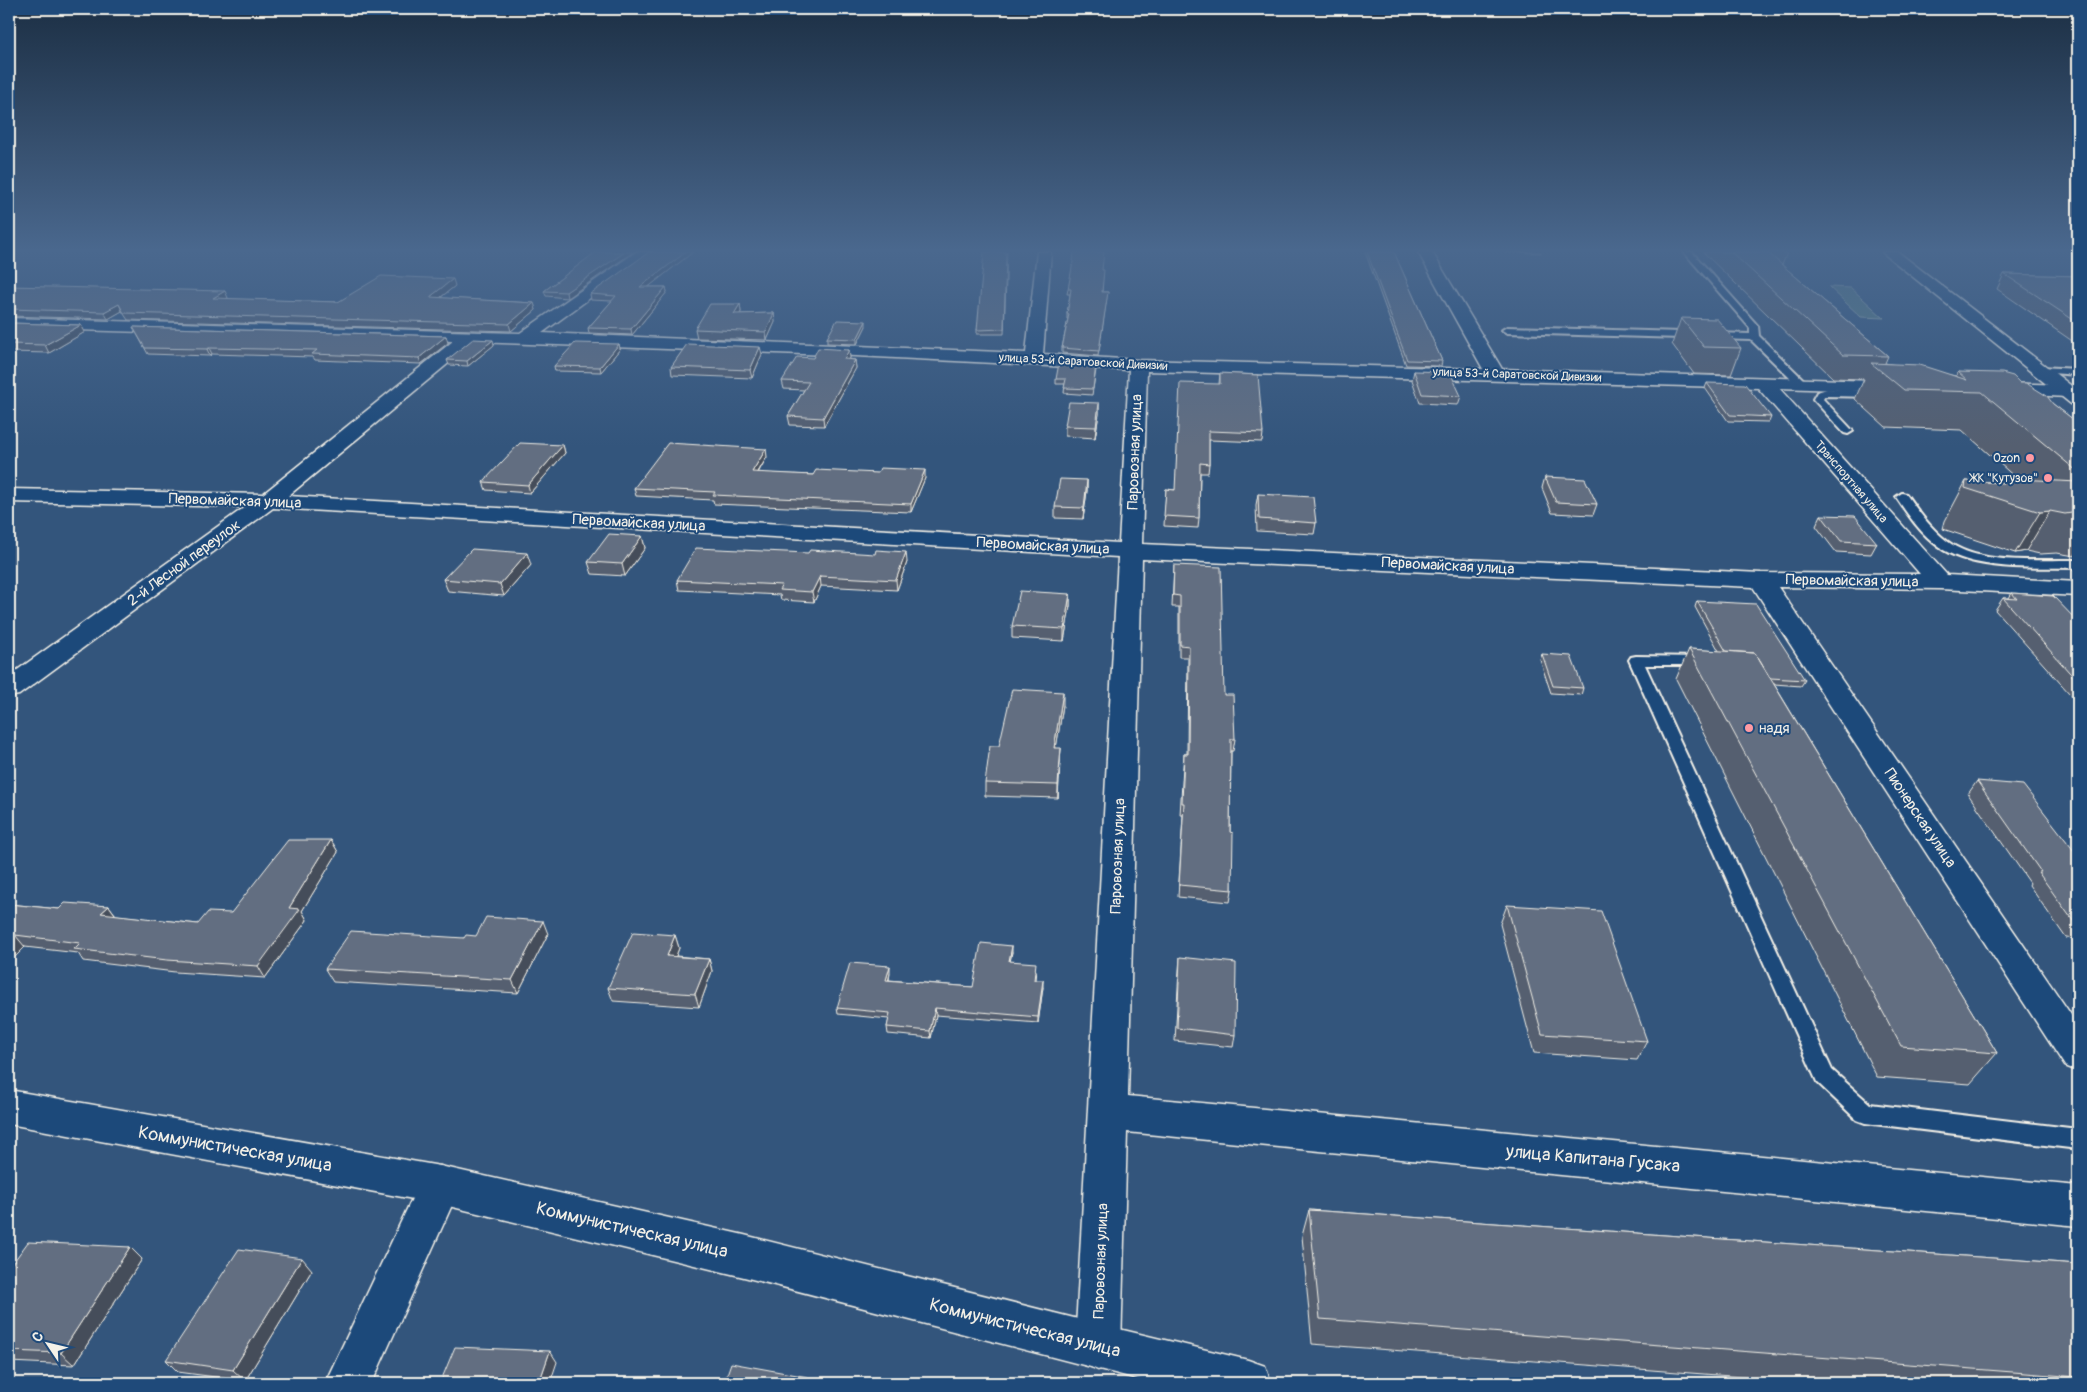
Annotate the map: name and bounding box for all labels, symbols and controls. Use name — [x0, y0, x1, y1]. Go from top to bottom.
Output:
street label: улица 53-й Саратовской Дивизии — [997, 350, 1168, 374]
street label: улица 53-й Саратовской Дивизии — [1431, 365, 1602, 385]
street label: Паровозная улица — [1123, 394, 1147, 510]
street label: Транспортная улица — [1811, 438, 1891, 526]
place label: Ozon — [1993, 451, 2020, 466]
marker: Ozon — [2024, 452, 2036, 464]
place label: ЖК "Кутузов" — [1968, 471, 2038, 486]
marker: ЖК "Кутузов" — [2042, 472, 2054, 484]
street label: Первомайская улица — [168, 489, 302, 513]
street label: Первомайская улица — [572, 510, 706, 536]
street label: 2-й Лесной переулок — [124, 516, 244, 610]
street label: Первомайская улица — [976, 533, 1110, 559]
street label: Первомайская улица — [1381, 553, 1515, 579]
street label: Первомайская улица — [1785, 570, 1919, 592]
place label: надя — [1759, 719, 1790, 738]
marker: надя — [1743, 722, 1755, 734]
street label: Пионерская улица — [1880, 765, 1960, 871]
street label: Паровозная улица — [1106, 798, 1130, 914]
street label: Коммунистическая улица — [136, 1121, 334, 1177]
street label: улица Капитана Гусака — [1504, 1140, 1681, 1178]
street label: Коммунистическая улица — [534, 1197, 730, 1263]
street label: Паровозная улица — [1089, 1203, 1113, 1319]
street label: Коммунистическая улица — [927, 1293, 1123, 1363]
north arrow — [22, 1320, 72, 1370]
text: С — [28, 1328, 47, 1345]

